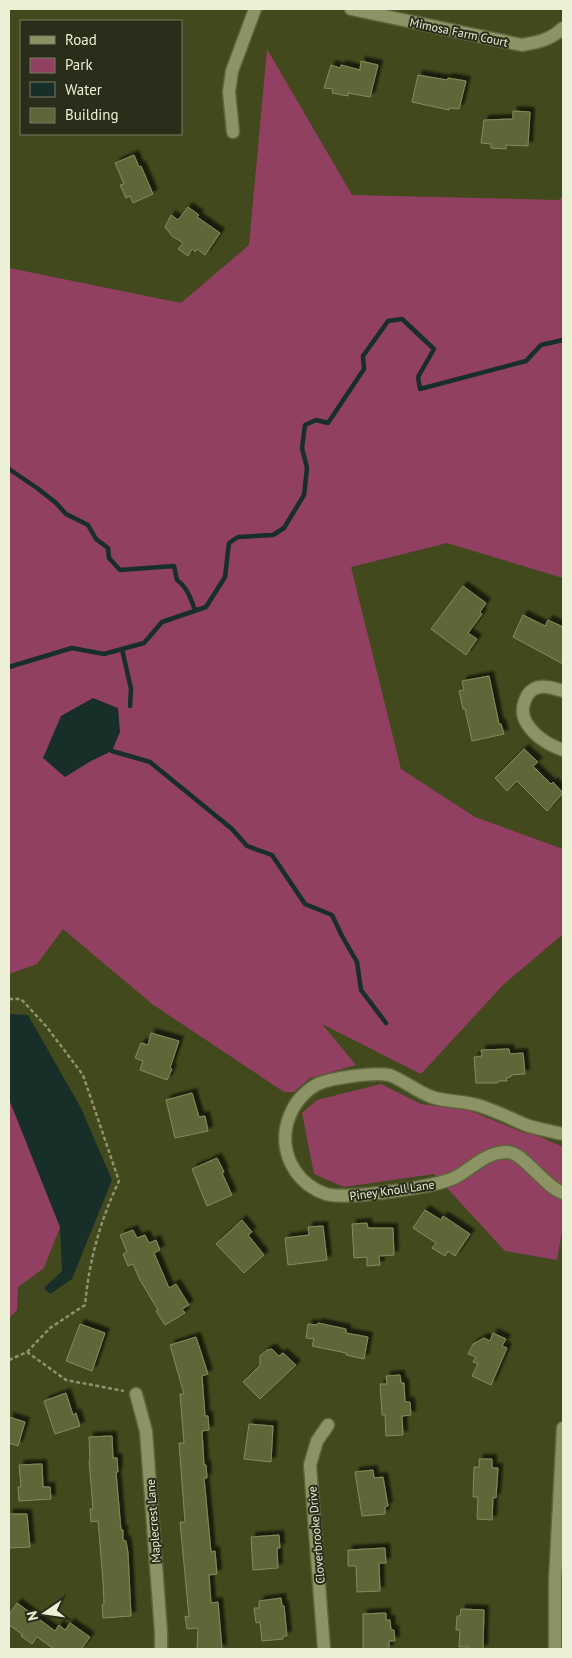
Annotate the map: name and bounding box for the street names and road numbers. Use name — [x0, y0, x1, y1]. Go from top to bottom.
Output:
street label: Mimosa Farm Court — [408, 14, 510, 50]
street label: Piney Knoll Lane — [349, 1177, 435, 1203]
street label: Maplecrest Lane — [143, 1479, 163, 1563]
street label: Cloverbrooke Drive — [304, 1486, 328, 1584]

